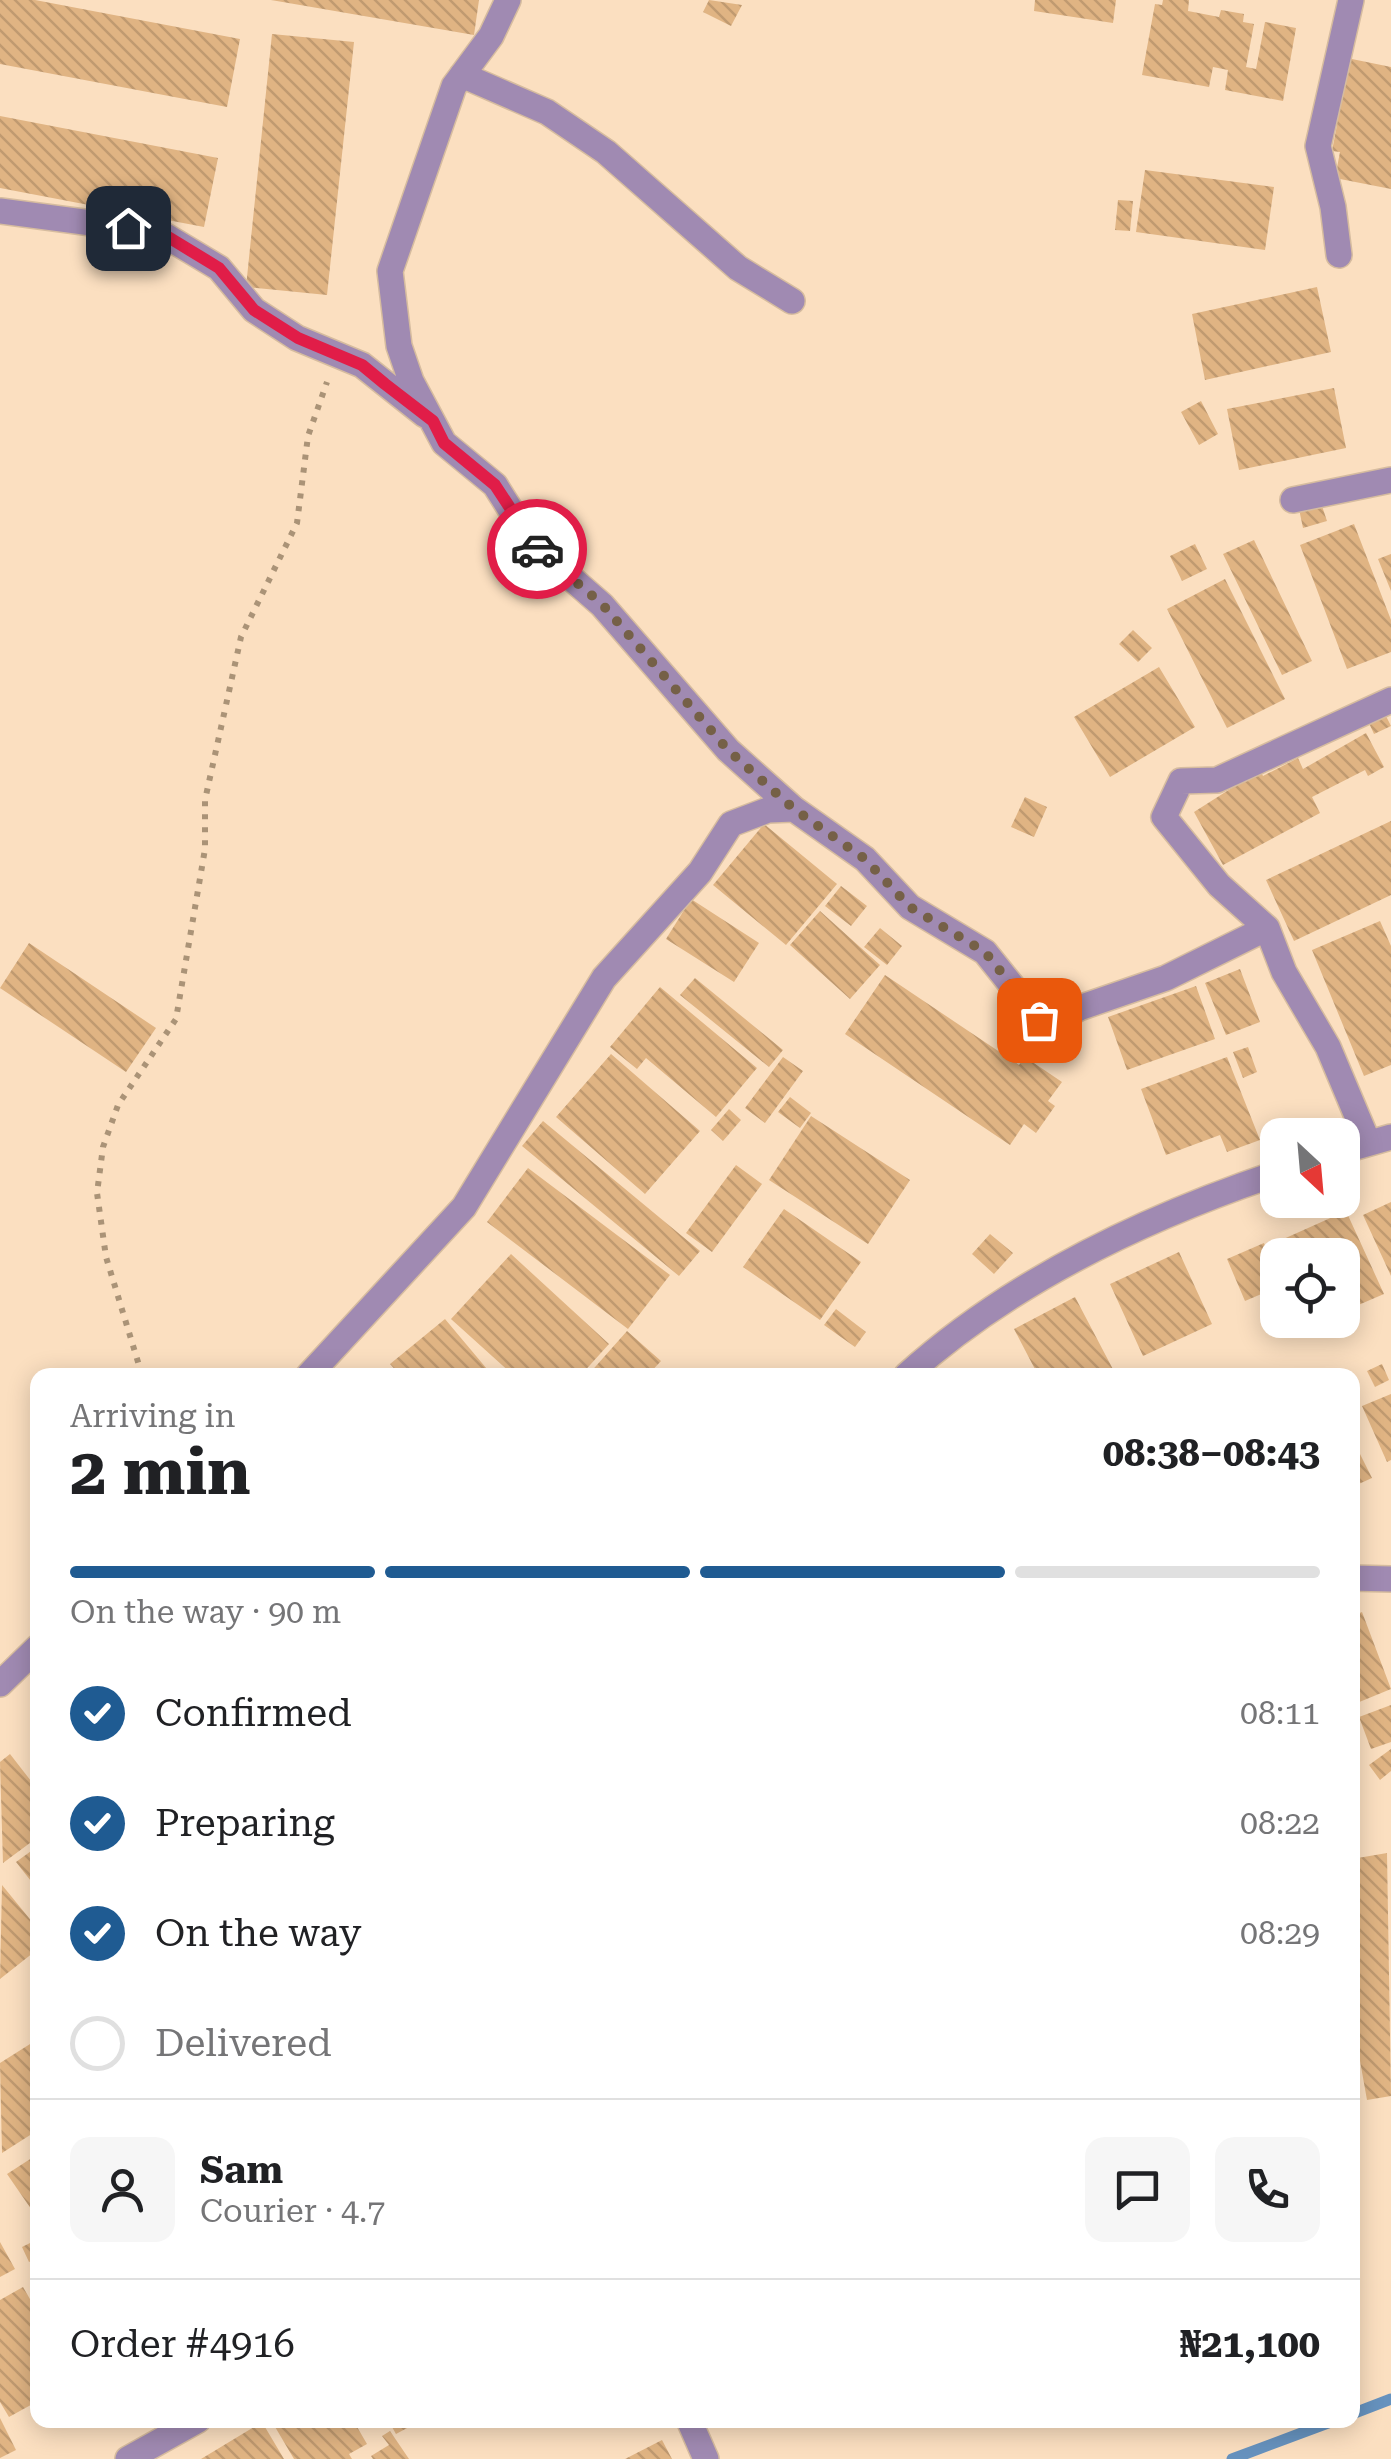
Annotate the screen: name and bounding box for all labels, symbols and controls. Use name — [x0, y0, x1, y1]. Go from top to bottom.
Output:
pin — [86, 186, 171, 271]
icon: home — [101, 201, 156, 256]
courier — [487, 499, 587, 599]
icon: car — [510, 522, 565, 577]
pin — [997, 978, 1082, 1063]
icon: bag — [1012, 993, 1067, 1048]
north arrow — [1260, 1118, 1360, 1218]
map controls — [1260, 1118, 1360, 1338]
button: locate — [1260, 1238, 1360, 1338]
text: Arriving in — [70, 1397, 235, 1435]
text: 08:38–08:43 — [1103, 1431, 1320, 1475]
text: 2 min — [70, 1434, 251, 1510]
text: On the way · 90 m — [70, 1593, 341, 1631]
icon: check — [70, 1686, 125, 1741]
text: Confirmed — [155, 1691, 352, 1735]
text: 08:11 — [1240, 1694, 1320, 1732]
icon: check — [70, 1796, 125, 1851]
text: Preparing — [155, 1801, 335, 1845]
text: 08:22 — [1240, 1804, 1320, 1842]
icon: check — [70, 1906, 125, 1961]
text: On the way — [155, 1911, 361, 1955]
text: 08:29 — [1240, 1914, 1320, 1952]
text: Delivered — [155, 2021, 332, 2065]
button: person — [70, 2137, 175, 2242]
button: chat — [1085, 2137, 1190, 2242]
button: phone — [1215, 2137, 1320, 2242]
text: Sam — [200, 2148, 283, 2192]
text: Courier · 4.7 — [200, 2192, 385, 2230]
text: Order #4916 — [70, 2322, 295, 2366]
text: ₦21,100 — [1180, 2322, 1320, 2366]

